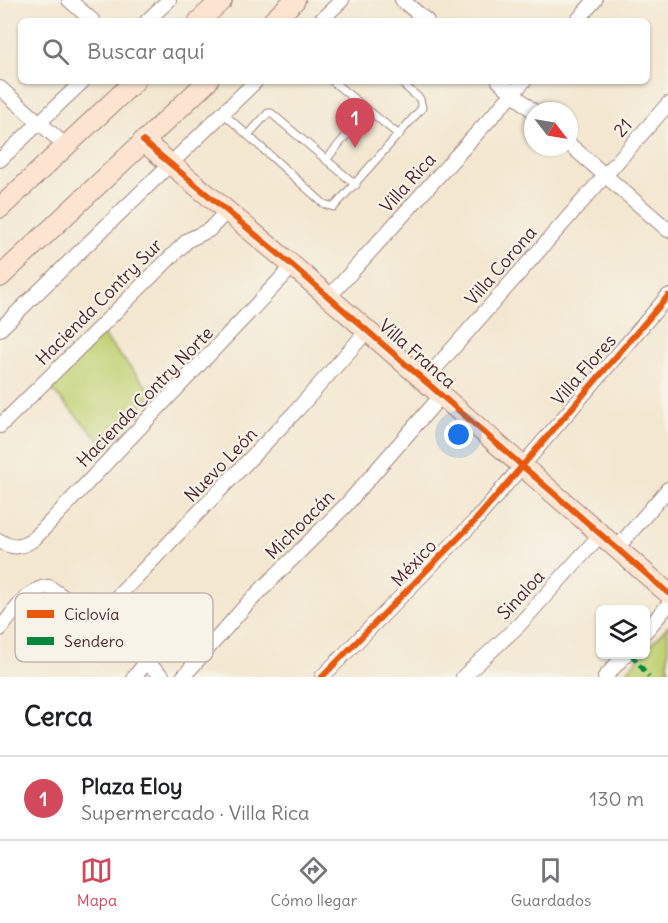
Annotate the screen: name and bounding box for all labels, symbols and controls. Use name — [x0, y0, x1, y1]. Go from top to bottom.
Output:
search box — [18, 18, 650, 84]
icon: search — [39, 35, 72, 68]
text: Buscar aquí — [87, 37, 204, 65]
pin: 1 — [336, 98, 374, 148]
north arrow — [524, 102, 578, 156]
street label: 21 — [608, 114, 637, 142]
street label: Villa Rica — [375, 148, 440, 217]
street label: Villa Corona — [460, 221, 541, 310]
street label: Hacienda Contry Sur — [31, 233, 167, 370]
street label: Villa Franca — [374, 314, 461, 393]
street label: Hacienda Contry Norte — [71, 321, 218, 472]
street label: Villa Flores — [546, 329, 621, 410]
your location — [444, 420, 473, 449]
street label: Nuevo León — [179, 422, 262, 507]
street label: Michoacán — [260, 485, 339, 564]
street label: México — [386, 534, 441, 591]
street label: Sinaloa — [492, 565, 549, 624]
legend — [15, 593, 213, 662]
text: Ciclovía — [64, 604, 119, 624]
map controls — [596, 605, 650, 659]
button: layers — [596, 605, 650, 659]
text: Sendero — [64, 631, 124, 651]
text: Cerca — [24, 700, 93, 733]
text: Plaza Eloy — [81, 772, 183, 800]
text: 1 — [40, 786, 47, 811]
text: 130 m — [589, 786, 644, 811]
text: Supermercado · Villa Rica — [81, 800, 310, 825]
tab: Mapa — [77, 854, 117, 910]
tab: Cómo llegar — [271, 854, 357, 910]
tab: Guardados — [511, 854, 591, 910]

